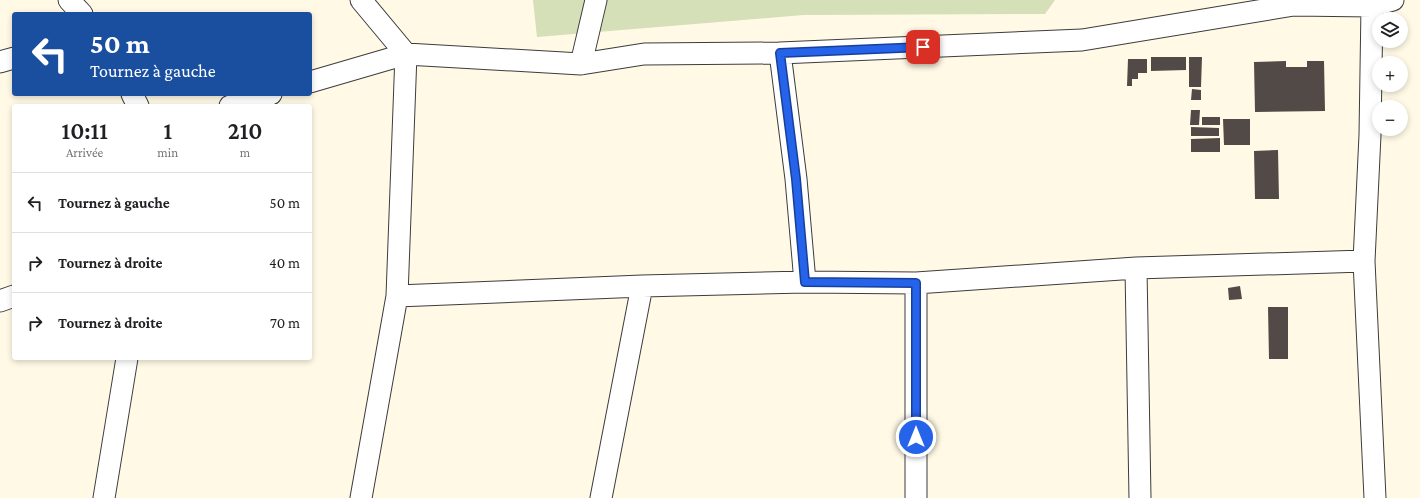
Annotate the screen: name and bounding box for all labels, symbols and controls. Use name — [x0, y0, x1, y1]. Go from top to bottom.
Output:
map controls — [1372, 12, 1408, 136]
button: layers — [1372, 12, 1408, 48]
icon: left — [24, 28, 76, 80]
text: 50 m — [90, 28, 150, 59]
pin — [906, 30, 940, 64]
icon: arrive — [912, 36, 934, 58]
button: + — [1372, 56, 1408, 92]
text: Tournez à gauche — [90, 61, 216, 81]
button: − — [1372, 100, 1408, 136]
text: 10:11 — [62, 117, 108, 144]
text: 1 — [163, 117, 172, 144]
text: 210 — [228, 117, 262, 144]
text: Arrivée — [66, 145, 103, 160]
text: min — [157, 145, 178, 160]
text: m — [240, 145, 250, 160]
icon: left — [24, 192, 46, 214]
text: Tournez à gauche — [58, 195, 170, 211]
text: 50 m — [270, 195, 300, 211]
icon: right — [24, 252, 46, 274]
text: Tournez à droite — [58, 255, 162, 271]
text: 40 m — [269, 255, 300, 271]
icon: right — [24, 312, 46, 334]
text: Tournez à droite — [58, 315, 162, 331]
text: 70 m — [270, 315, 300, 331]
position arrow — [895, 416, 937, 458]

